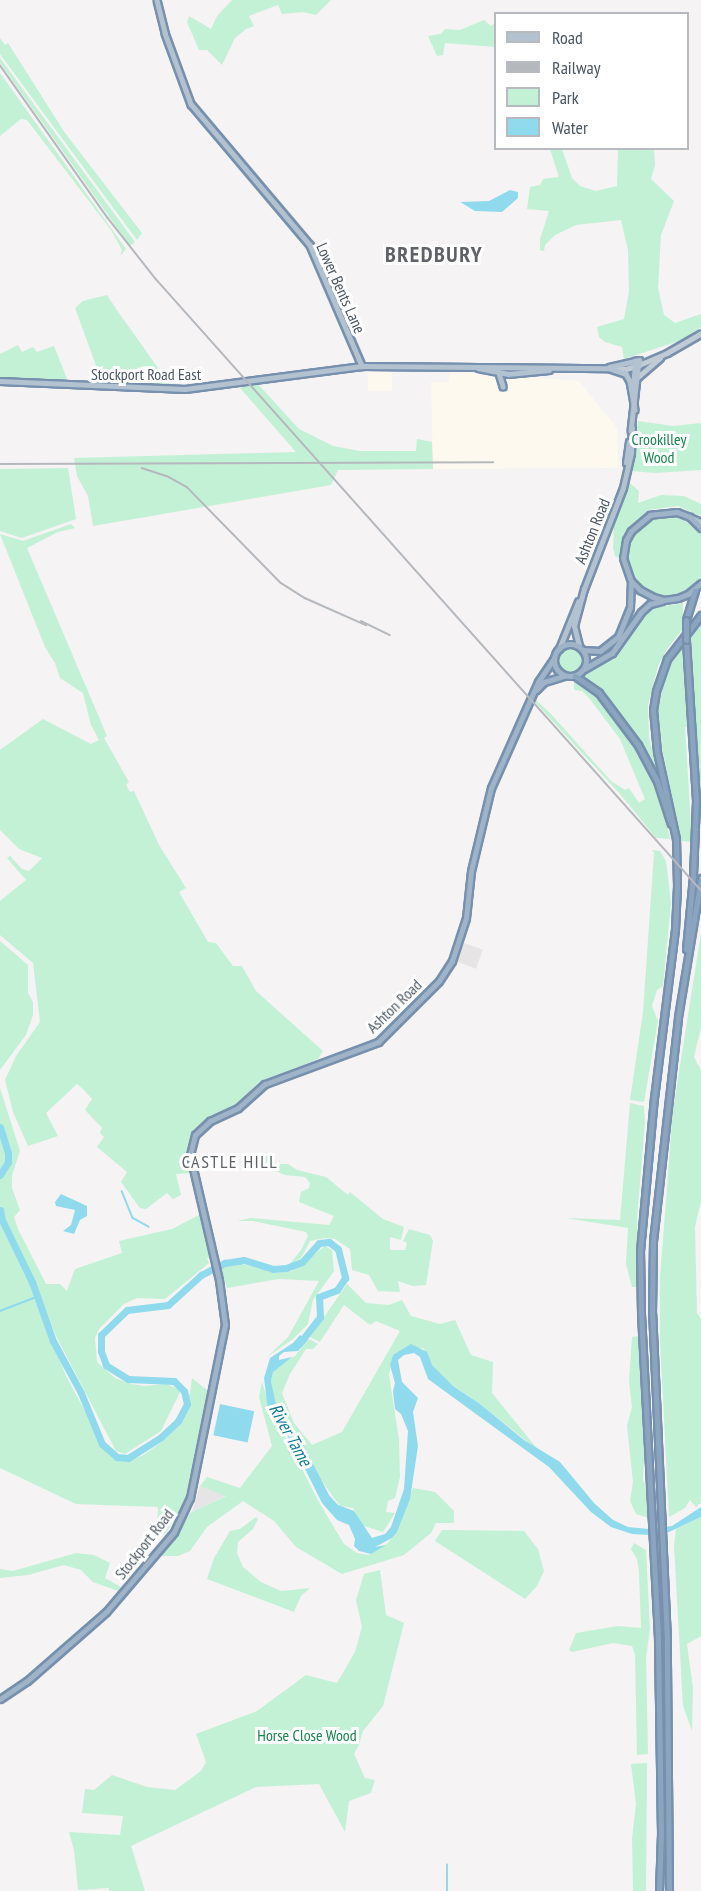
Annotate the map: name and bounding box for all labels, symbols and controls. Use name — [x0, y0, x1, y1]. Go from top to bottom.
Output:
legend — [494, 12, 689, 150]
text: Road — [552, 26, 583, 49]
text: Railway — [552, 56, 601, 79]
text: Park — [552, 86, 579, 109]
text: Water — [552, 116, 588, 139]
street label: Lower Bents Lane — [312, 240, 370, 336]
district label: BREDBURY — [385, 242, 483, 268]
street label: Stockport Road East — [91, 364, 201, 384]
park label: Crookilley Wood — [632, 429, 686, 467]
street label: Ashton Road — [570, 495, 614, 567]
street label: Ashton Road — [363, 975, 425, 1037]
district label: CASTLE HILL — [182, 1151, 278, 1173]
water label: River Tame — [264, 1400, 316, 1470]
street label: Stockport Road — [111, 1505, 177, 1583]
park label: Horse Close Wood — [257, 1725, 357, 1745]

